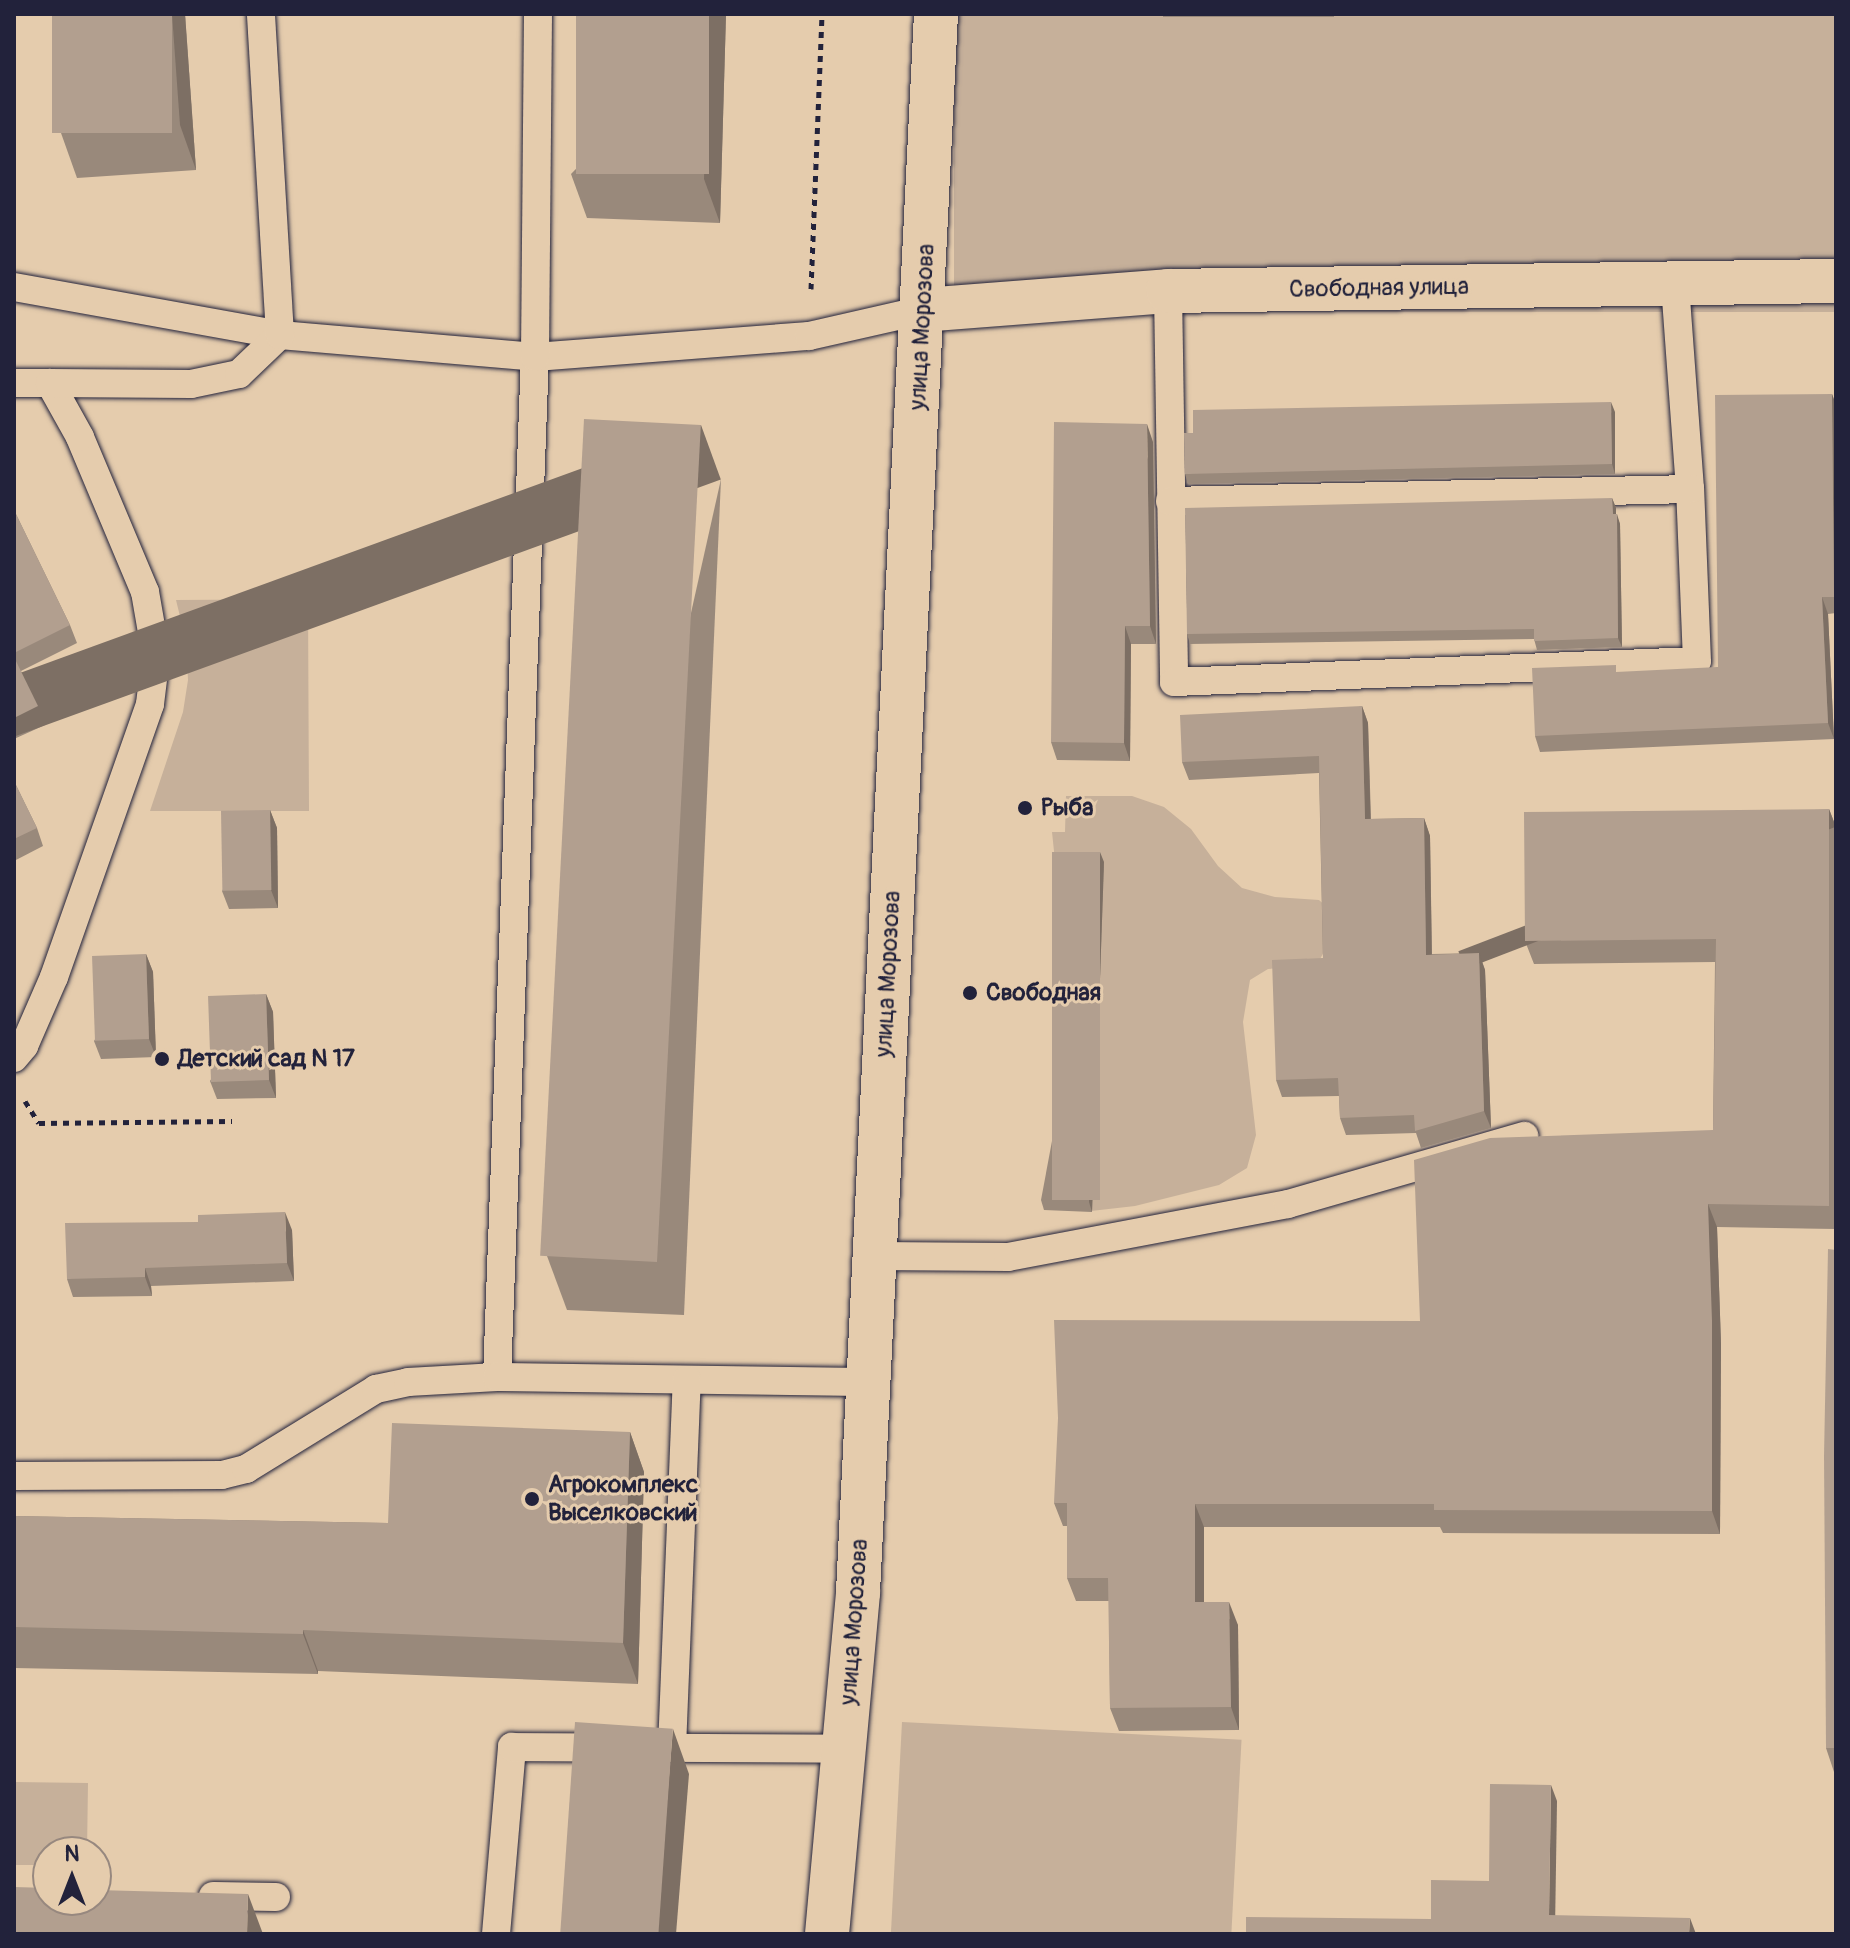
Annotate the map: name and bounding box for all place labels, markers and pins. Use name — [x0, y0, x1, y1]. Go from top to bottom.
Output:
place label: Рыба — [1041, 794, 1093, 822]
marker: Рыба — [1016, 799, 1034, 817]
place label: Свободная — [986, 979, 1101, 1007]
marker: Свободная — [961, 984, 979, 1002]
place label: Детский сад N 17 — [178, 1045, 355, 1073]
marker: Детский сад N 17 — [153, 1050, 171, 1068]
place label: Агрокомплекс Выселковский — [548, 1471, 698, 1527]
marker: Агрокомплекс Выселковский — [523, 1490, 541, 1508]

